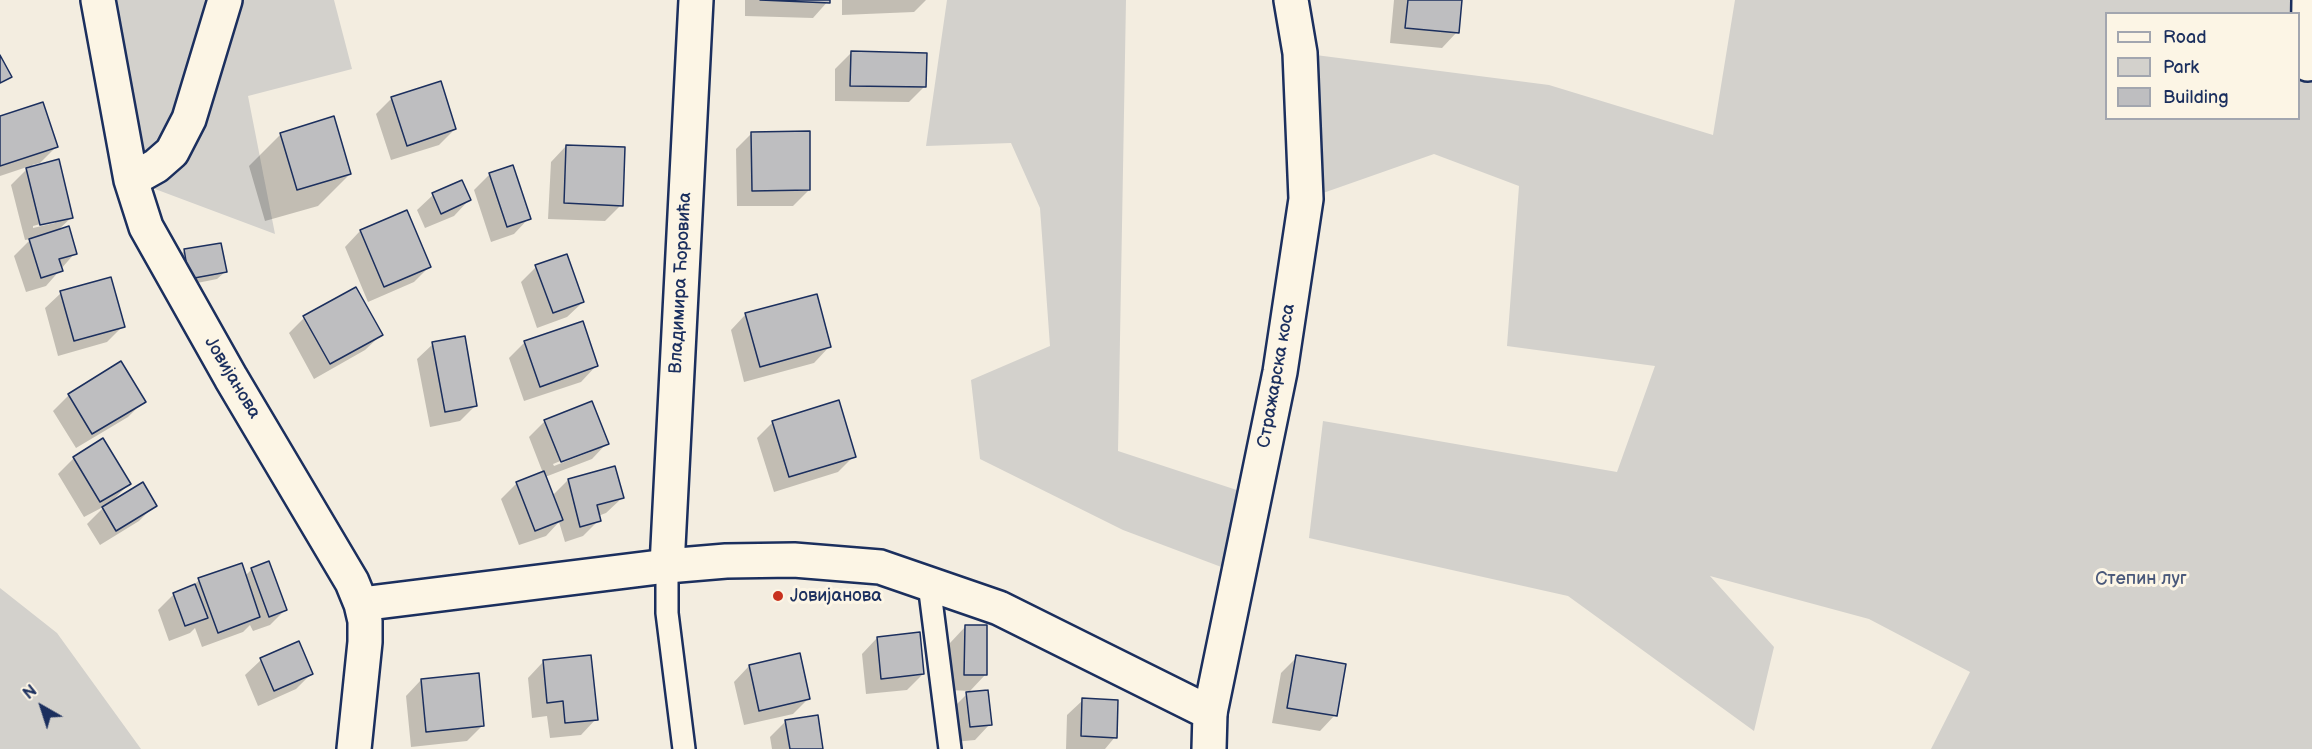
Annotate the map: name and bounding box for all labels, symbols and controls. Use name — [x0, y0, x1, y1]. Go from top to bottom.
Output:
legend — [2105, 12, 2300, 120]
text: Road — [2163, 27, 2207, 48]
text: Park — [2163, 57, 2199, 78]
text: Building — [2163, 87, 2229, 108]
street label: Владимира Ћоровића — [665, 192, 697, 374]
street label: Стражарска коса — [1254, 302, 1300, 450]
street label: Јовијанова — [199, 333, 265, 423]
park label: Степин луг — [2095, 568, 2187, 590]
place label: Јовијанова — [790, 585, 882, 607]
marker: Јовијанова — [771, 589, 785, 603]
north arrow — [12, 677, 72, 737]
text: N — [20, 681, 41, 704]

